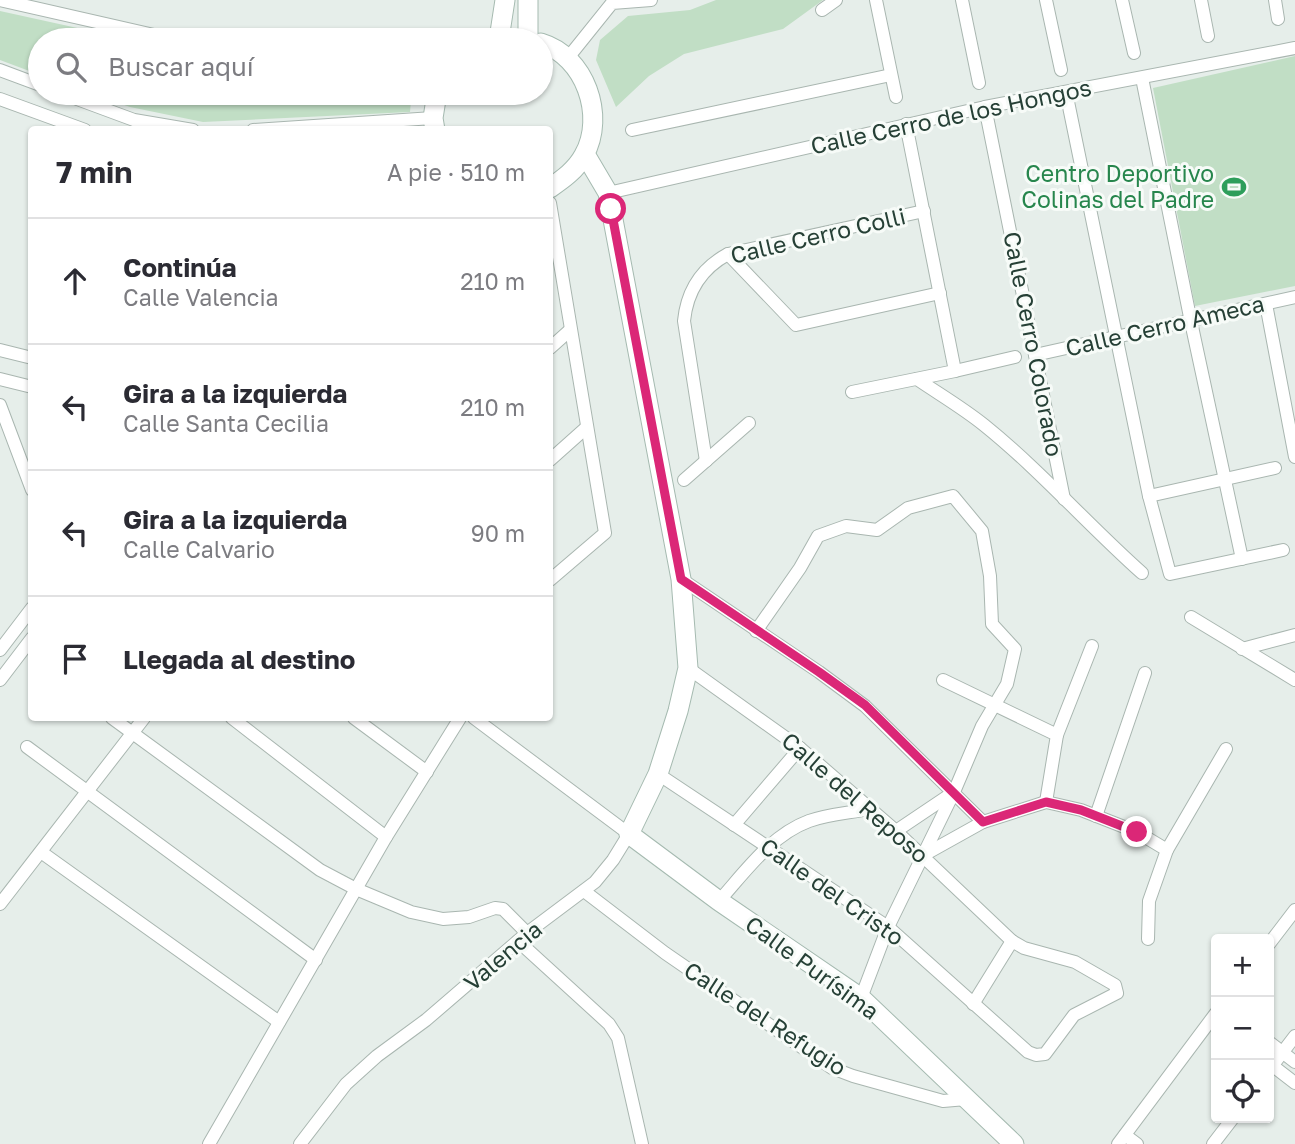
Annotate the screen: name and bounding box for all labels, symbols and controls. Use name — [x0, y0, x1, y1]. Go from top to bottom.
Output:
search box — [28, 28, 553, 105]
icon: search — [52, 48, 90, 86]
text: Buscar aquí — [108, 51, 254, 82]
street label: Calle Cerro de los Hongos — [808, 73, 1094, 159]
text: 7 min — [56, 154, 132, 190]
text: A pie · 510 m — [387, 158, 525, 186]
place label: Centro Deportivo Colinas del Padre — [1021, 159, 1214, 213]
sports icon: Centro Deportivo Colinas del Padre — [1220, 173, 1248, 201]
route start — [595, 193, 626, 224]
street label: Calle Cerro Colli — [728, 201, 908, 269]
street label: Calle Cerro Colorado — [998, 229, 1070, 459]
text: Continúa — [123, 252, 237, 283]
icon: ahead — [56, 262, 94, 300]
text: 210 m — [460, 267, 525, 295]
text: Calle Valencia — [123, 283, 279, 311]
street label: Calle Cerro Ameca — [1063, 289, 1267, 362]
text: Gira a la izquierda — [123, 378, 347, 409]
icon: left — [56, 388, 94, 426]
text: 210 m — [460, 393, 525, 421]
text: Calle Santa Cecilia — [123, 409, 329, 437]
text: Gira a la izquierda — [123, 504, 347, 535]
icon: left — [56, 514, 94, 552]
text: 90 m — [471, 519, 525, 547]
text: Calle Calvario — [123, 535, 275, 563]
icon: arrive — [56, 640, 94, 678]
text: Llegada al destino — [123, 644, 355, 675]
street label: Calle del Reposo — [776, 726, 935, 869]
route end — [1121, 816, 1152, 847]
street label: Calle del Cristo — [755, 831, 910, 951]
street label: Calle Purísima — [740, 909, 885, 1025]
street label: Valencia — [458, 915, 547, 996]
map controls — [1211, 934, 1274, 1123]
button: + — [1211, 934, 1274, 997]
street label: Calle del Refugio — [679, 955, 852, 1081]
button: − — [1211, 997, 1274, 1060]
button: locate — [1211, 1060, 1274, 1123]

